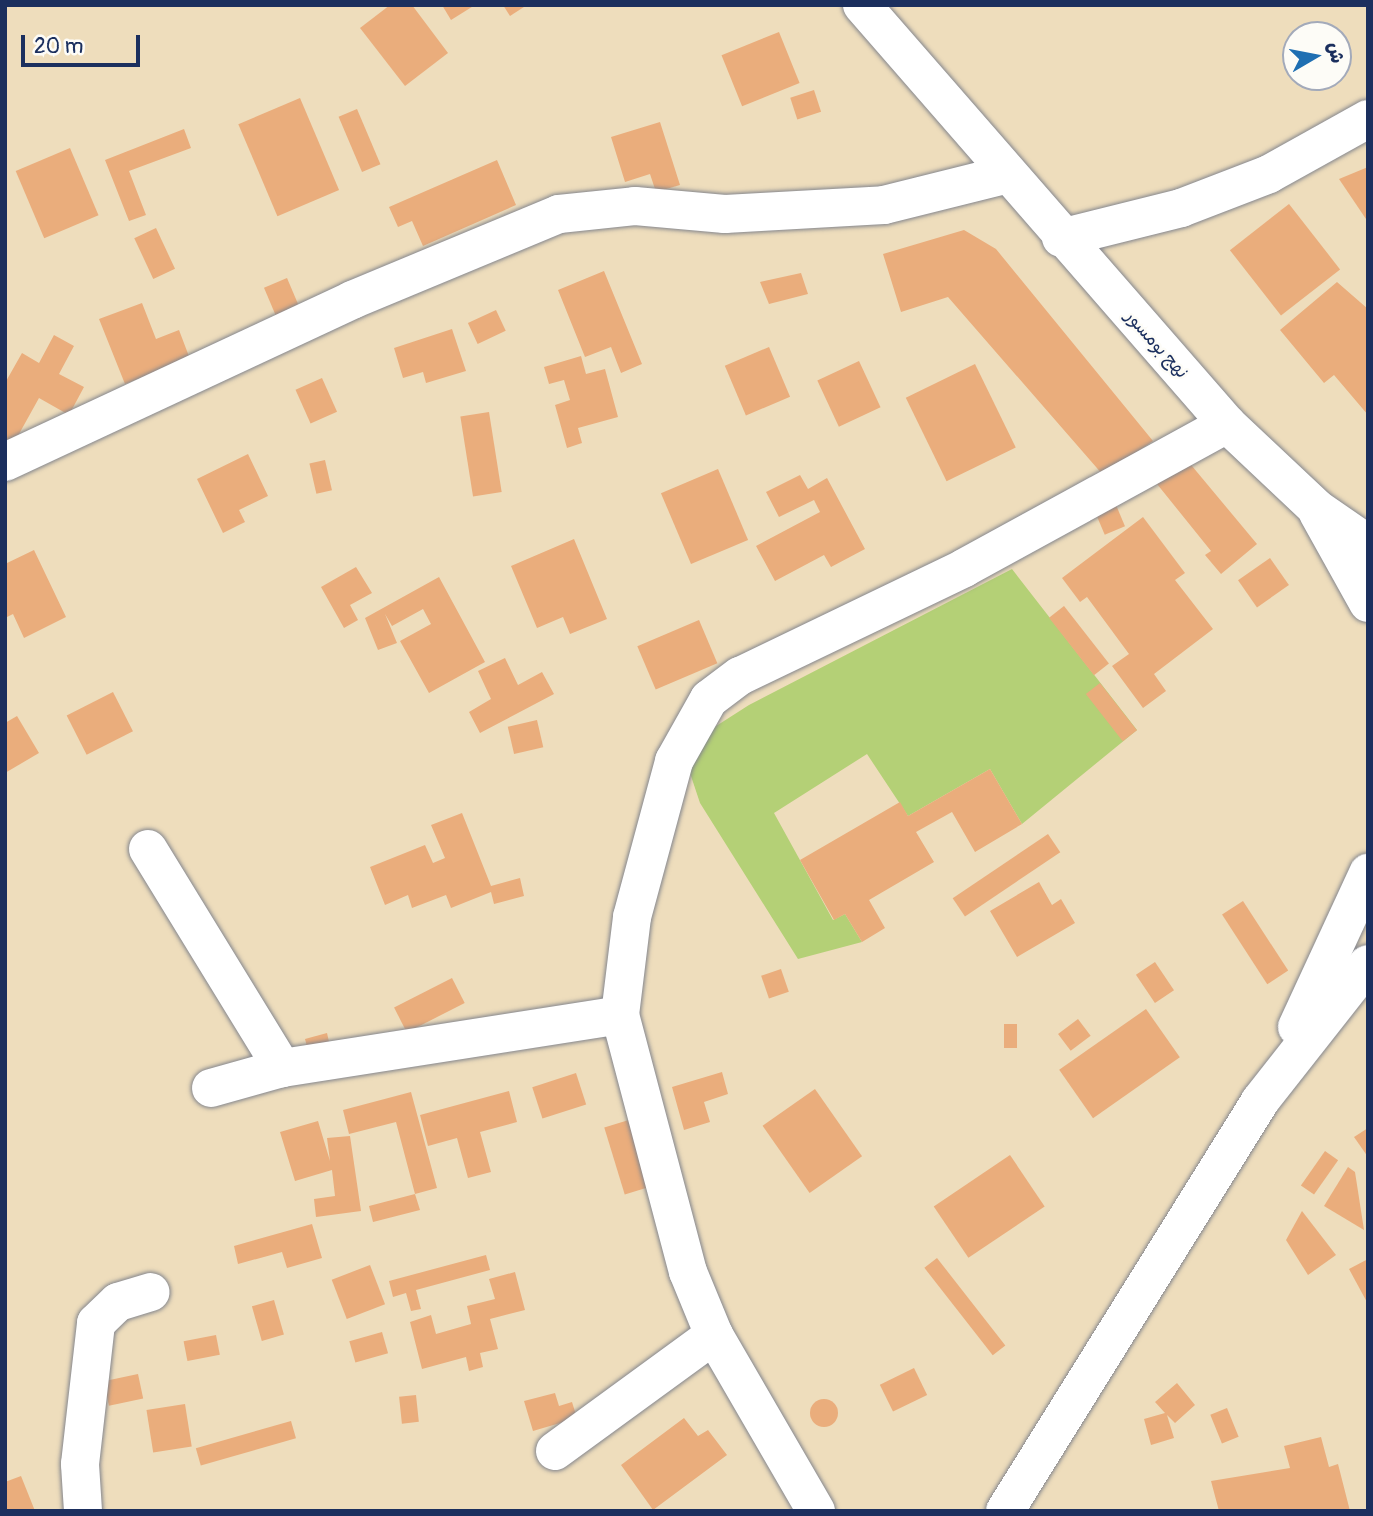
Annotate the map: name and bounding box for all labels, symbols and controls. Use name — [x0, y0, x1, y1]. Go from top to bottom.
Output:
scale bar — [24, 21, 144, 65]
north arrow — [1282, 21, 1352, 91]
text: 20 m — [34, 33, 83, 60]
text: ش — [1322, 40, 1349, 65]
street label: نهج بومسور — [1120, 306, 1192, 384]

